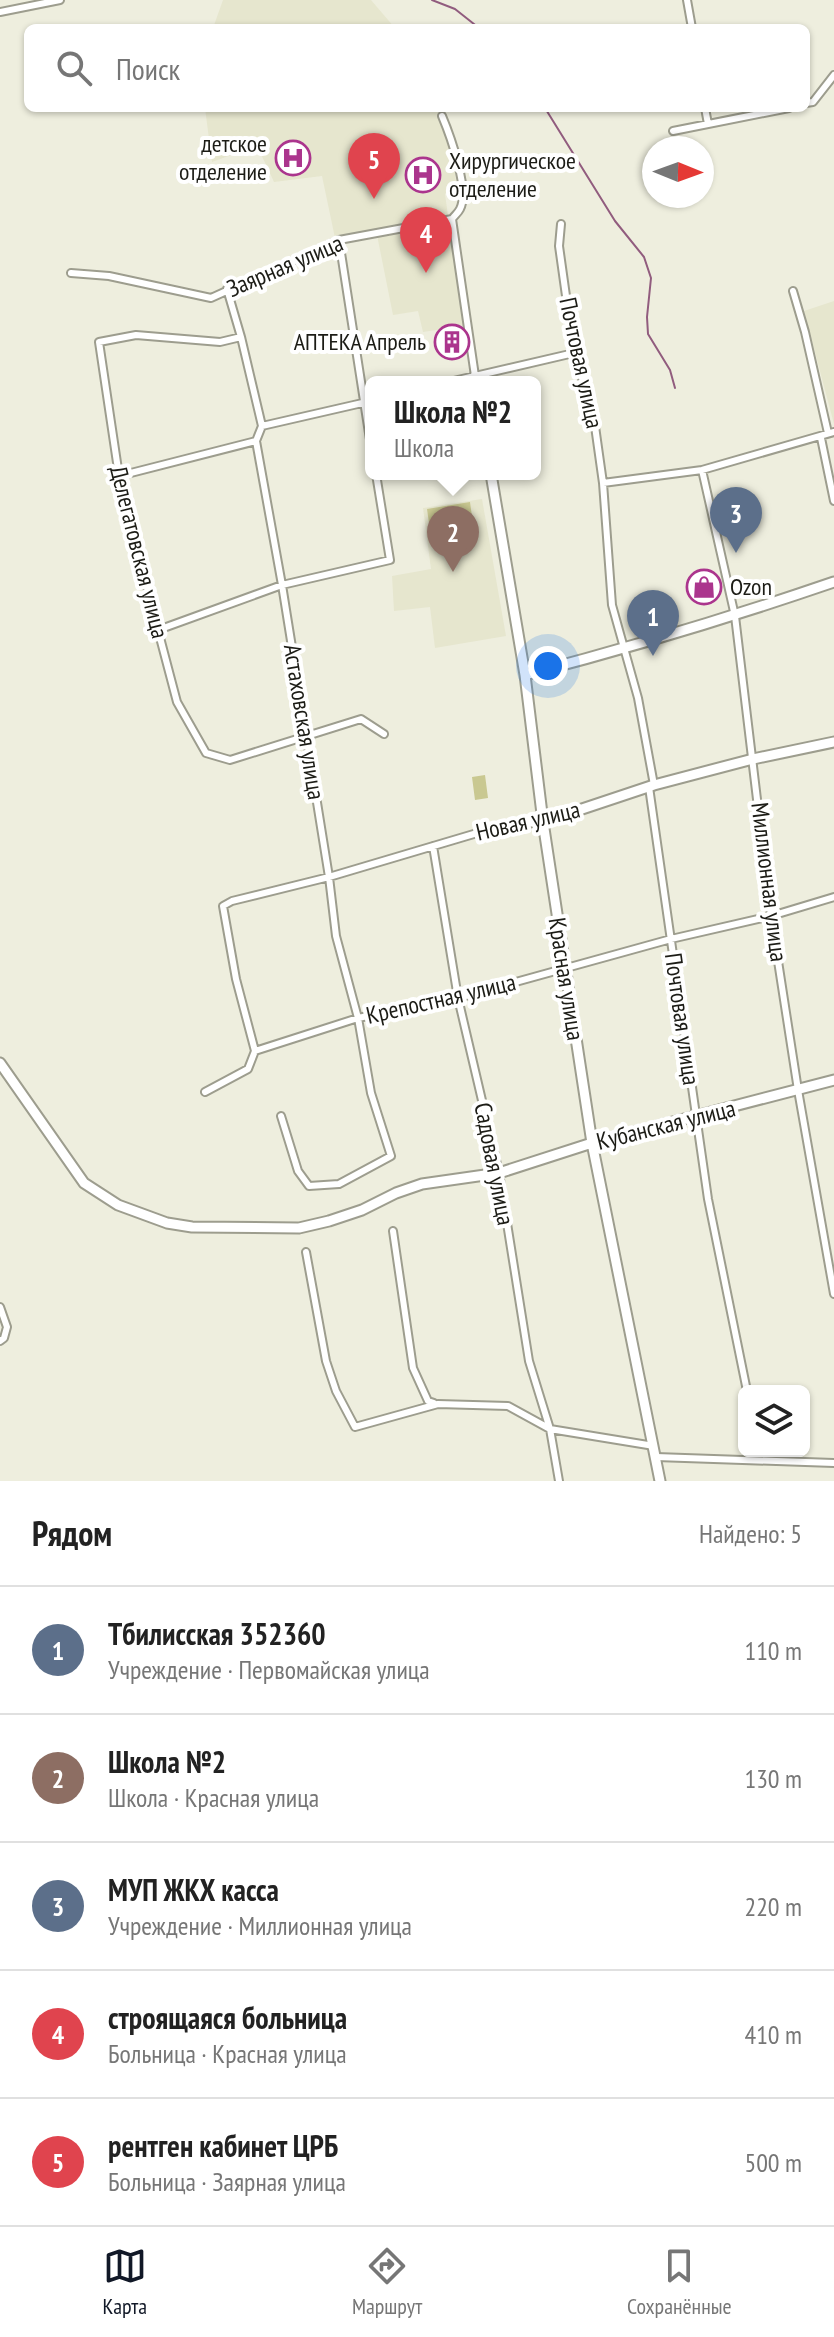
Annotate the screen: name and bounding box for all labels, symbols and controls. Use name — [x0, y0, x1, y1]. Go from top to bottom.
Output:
search box — [24, 24, 810, 112]
icon: search — [52, 46, 96, 90]
text: Поиск — [116, 49, 180, 88]
place label: детское отделение — [179, 128, 267, 187]
pin: 5 — [348, 133, 400, 199]
north arrow — [642, 136, 714, 208]
hospital icon: детское отделение — [274, 139, 312, 177]
place label: Хирургическое отделение — [449, 145, 576, 204]
hospital icon: Хирургическое отделение — [404, 156, 442, 194]
pin: 4 — [400, 207, 452, 273]
street label: Заярная улица — [222, 227, 348, 304]
street label: Почтовая улица — [553, 295, 610, 431]
building icon: АПТЕКА Апрель — [433, 323, 471, 361]
place label: АПТЕКА Апрель — [294, 326, 426, 357]
popup — [365, 376, 541, 480]
text: Школа №2 — [394, 392, 512, 431]
text: Школа — [394, 431, 454, 464]
street label: Делегатовская улица — [103, 462, 176, 641]
pin: 3 — [710, 487, 762, 553]
pin: 2 — [427, 506, 479, 572]
shop icon: Ozon — [685, 568, 723, 606]
place label: Ozon — [730, 571, 772, 602]
pin: 1 — [627, 590, 679, 656]
street label: Астаховская улица — [277, 642, 332, 802]
your location — [528, 646, 568, 686]
street label: Новая улица — [473, 793, 583, 848]
street label: Миллионная улица — [744, 801, 795, 963]
street label: Красная улица — [541, 915, 591, 1043]
street label: Почтовая улица — [658, 951, 707, 1087]
street label: Крепостная улица — [363, 966, 519, 1031]
street label: Кубанская улица — [593, 1092, 739, 1157]
street label: Садовая улица — [467, 1100, 522, 1228]
map controls — [738, 1385, 810, 1457]
button: layers — [738, 1385, 810, 1457]
text: Рядом — [32, 1511, 112, 1555]
text: Найдено: 5 — [699, 1517, 802, 1550]
text: Тбилисская 352360 — [108, 1614, 326, 1653]
text: 1 — [52, 1634, 64, 1667]
text: 110 m — [744, 1634, 802, 1667]
text: Учреждение · Первомайская улица — [108, 1653, 430, 1686]
text: Школа №2 — [108, 1742, 226, 1781]
text: 2 — [52, 1762, 64, 1795]
text: 130 m — [744, 1762, 802, 1795]
text: Школа · Красная улица — [108, 1781, 319, 1814]
text: МУП ЖКХ касса — [108, 1870, 279, 1909]
text: 3 — [52, 1890, 64, 1923]
text: 220 m — [744, 1890, 802, 1923]
text: Учреждение · Миллионная улица — [108, 1909, 412, 1942]
text: строящаяся больница — [108, 1998, 347, 2037]
text: 4 — [52, 2018, 64, 2051]
text: 410 m — [744, 2018, 802, 2051]
text: Больница · Красная улица — [108, 2037, 347, 2070]
text: рентген кабинет ЦРБ — [108, 2126, 338, 2165]
text: 5 — [52, 2146, 64, 2179]
text: 500 m — [744, 2146, 802, 2179]
text: Больница · Заярная улица — [108, 2165, 346, 2198]
tab: Карта — [102, 2244, 147, 2320]
tab: Маршрут — [352, 2244, 422, 2320]
tab: Сохранённые — [627, 2244, 732, 2320]

